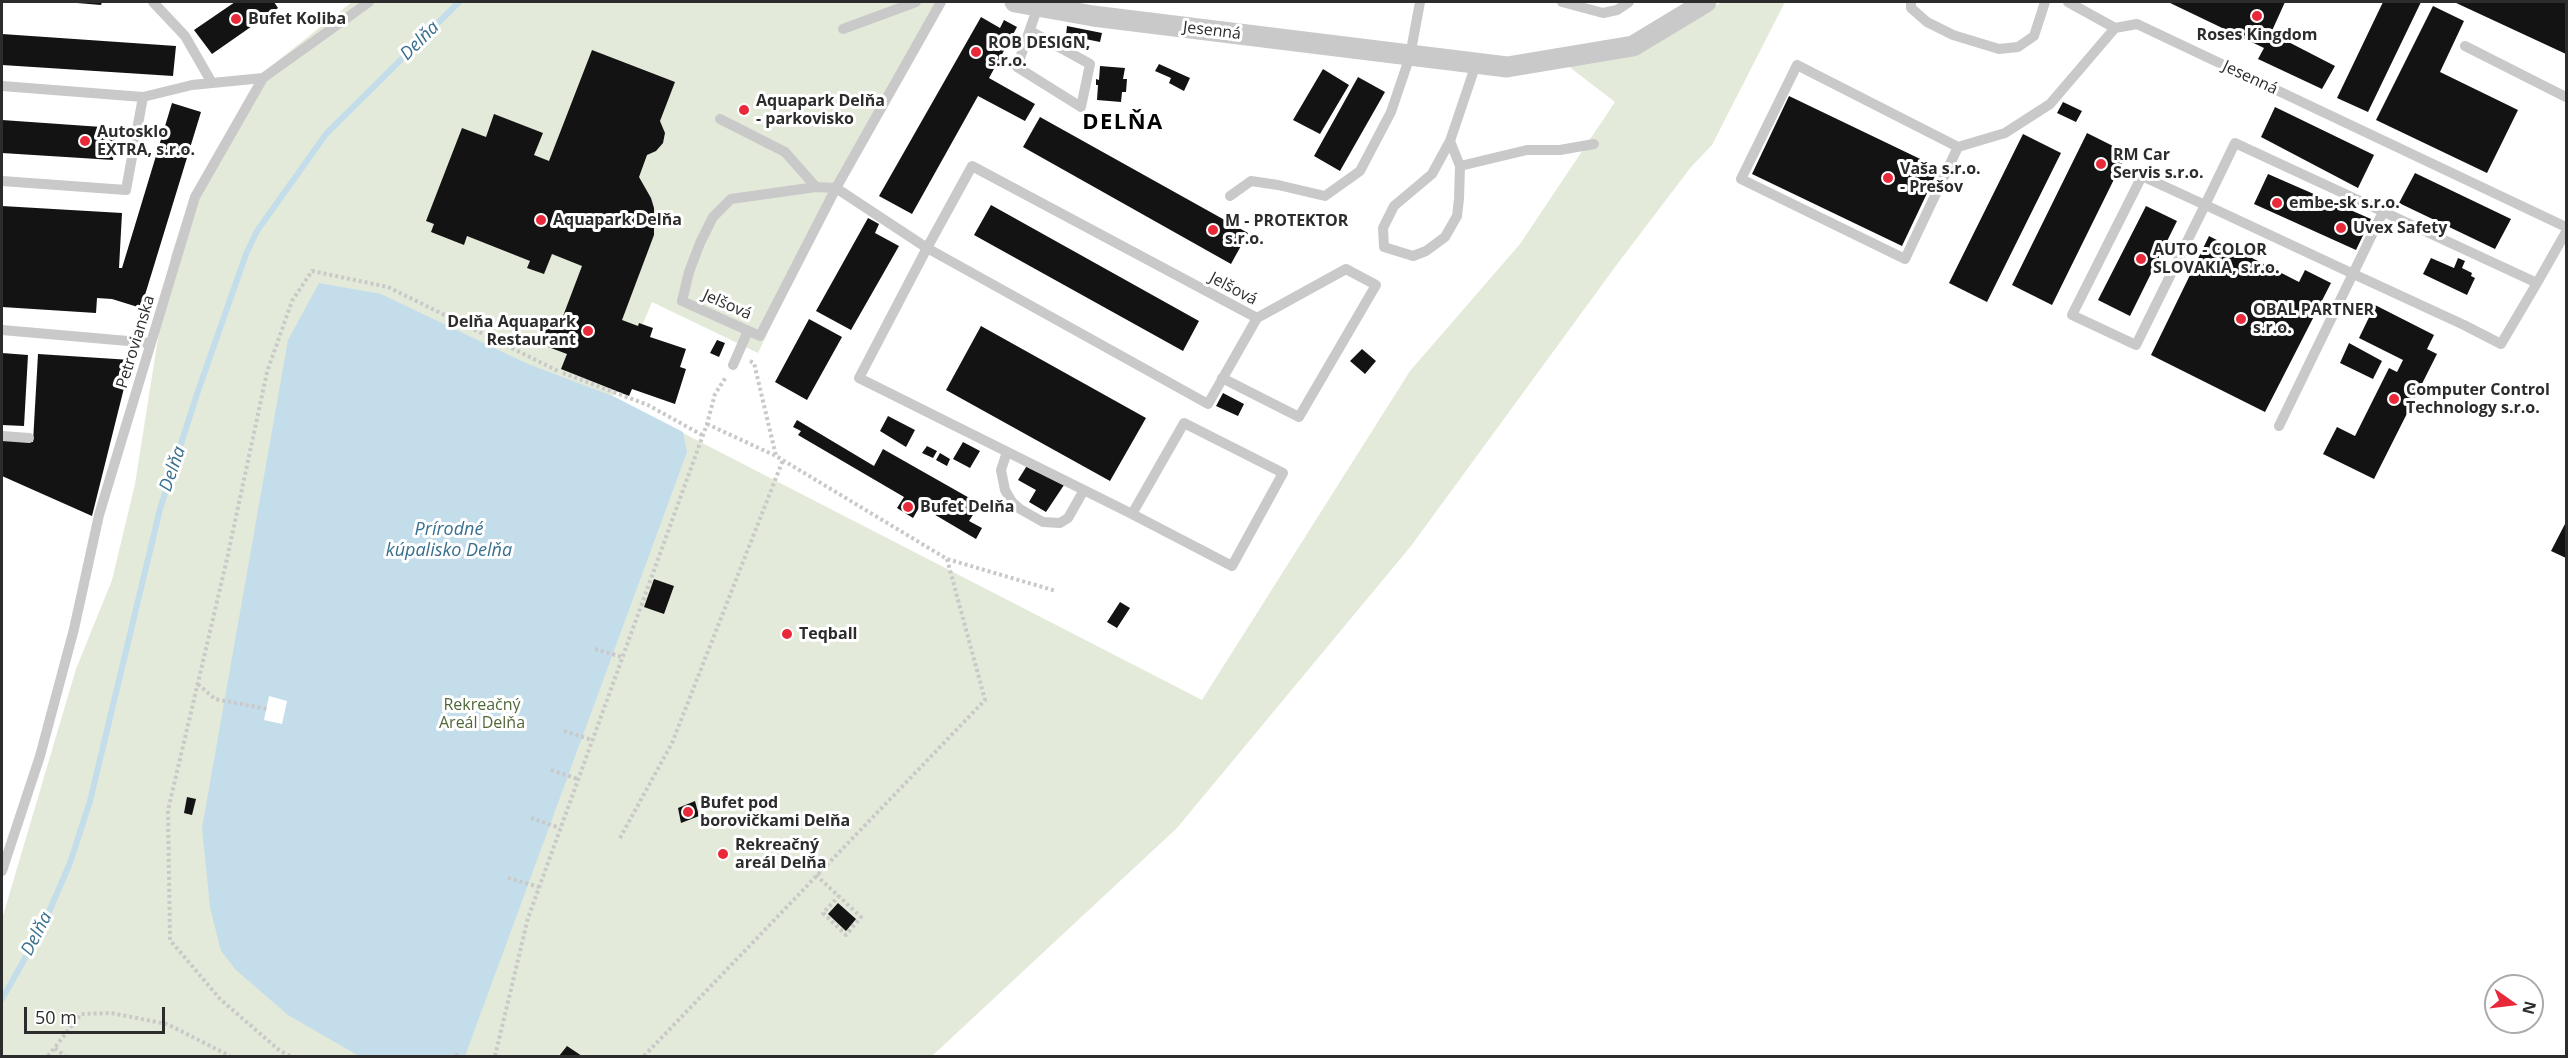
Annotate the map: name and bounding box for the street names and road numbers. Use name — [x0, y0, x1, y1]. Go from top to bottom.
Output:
street label: Jesenná — [1182, 18, 1242, 44]
street label: Jesenná — [2219, 57, 2281, 99]
street label: Jelšová — [1206, 268, 1260, 310]
street label: Jelšová — [700, 286, 754, 324]
street label: Petrovianska — [113, 293, 159, 391]

